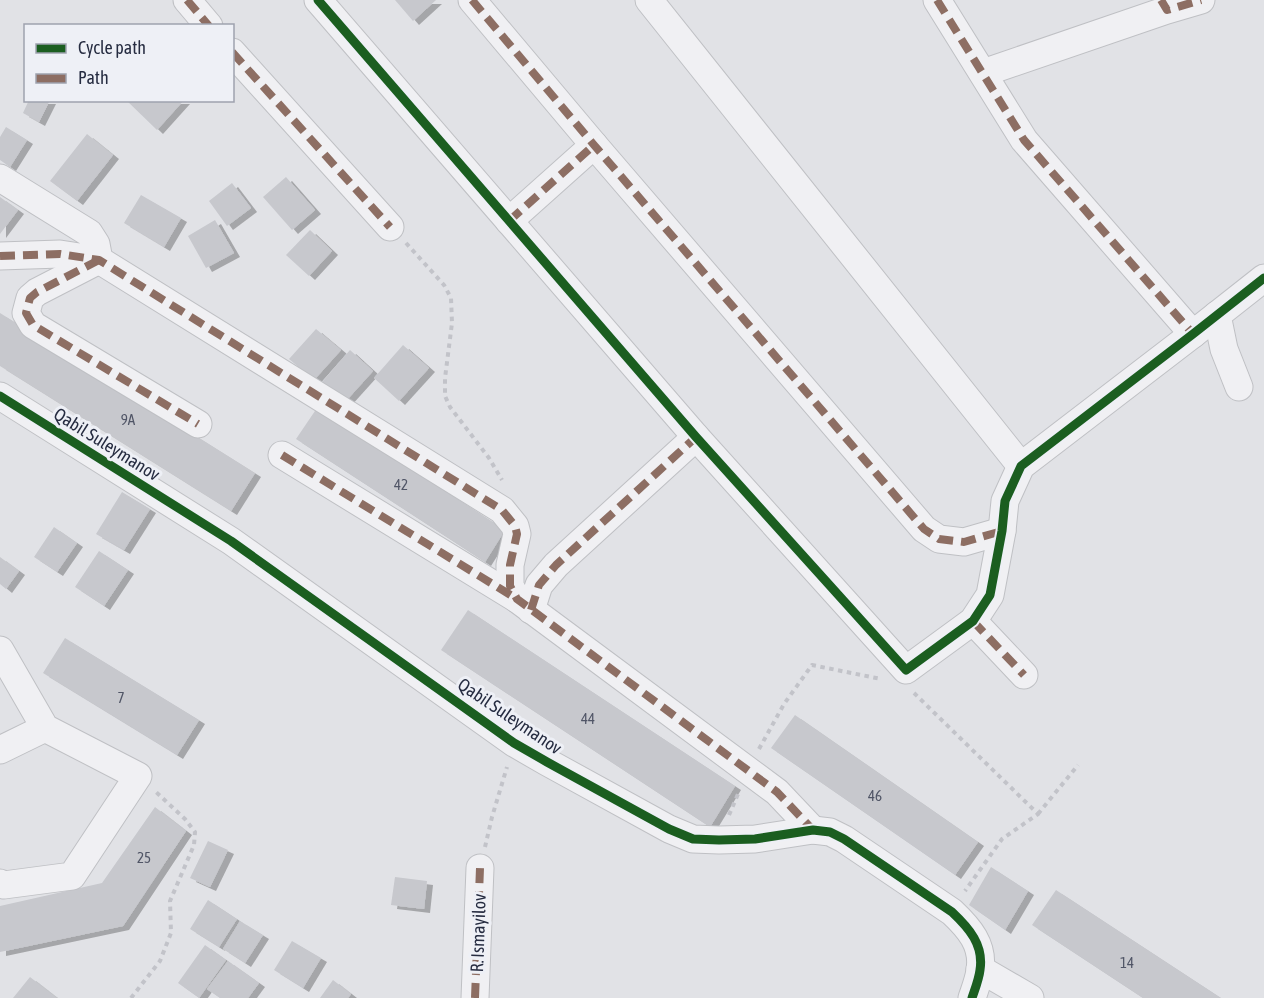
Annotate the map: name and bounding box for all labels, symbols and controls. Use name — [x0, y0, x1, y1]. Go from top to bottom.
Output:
legend — [24, 24, 234, 102]
text: Cycle path — [78, 37, 146, 58]
text: Path — [78, 67, 109, 88]
street label: Qabil Suleymanov — [50, 403, 164, 485]
house number: 9A — [121, 411, 136, 428]
house number: 42 — [394, 476, 408, 493]
street label: Qabil Suleymanov — [454, 674, 566, 758]
house number: 7 — [117, 689, 125, 706]
house number: 44 — [581, 710, 595, 727]
house number: 46 — [868, 787, 882, 804]
house number: 25 — [137, 849, 151, 866]
street label: R. Ismayilov — [466, 893, 490, 973]
house number: 14 — [1120, 954, 1134, 971]

